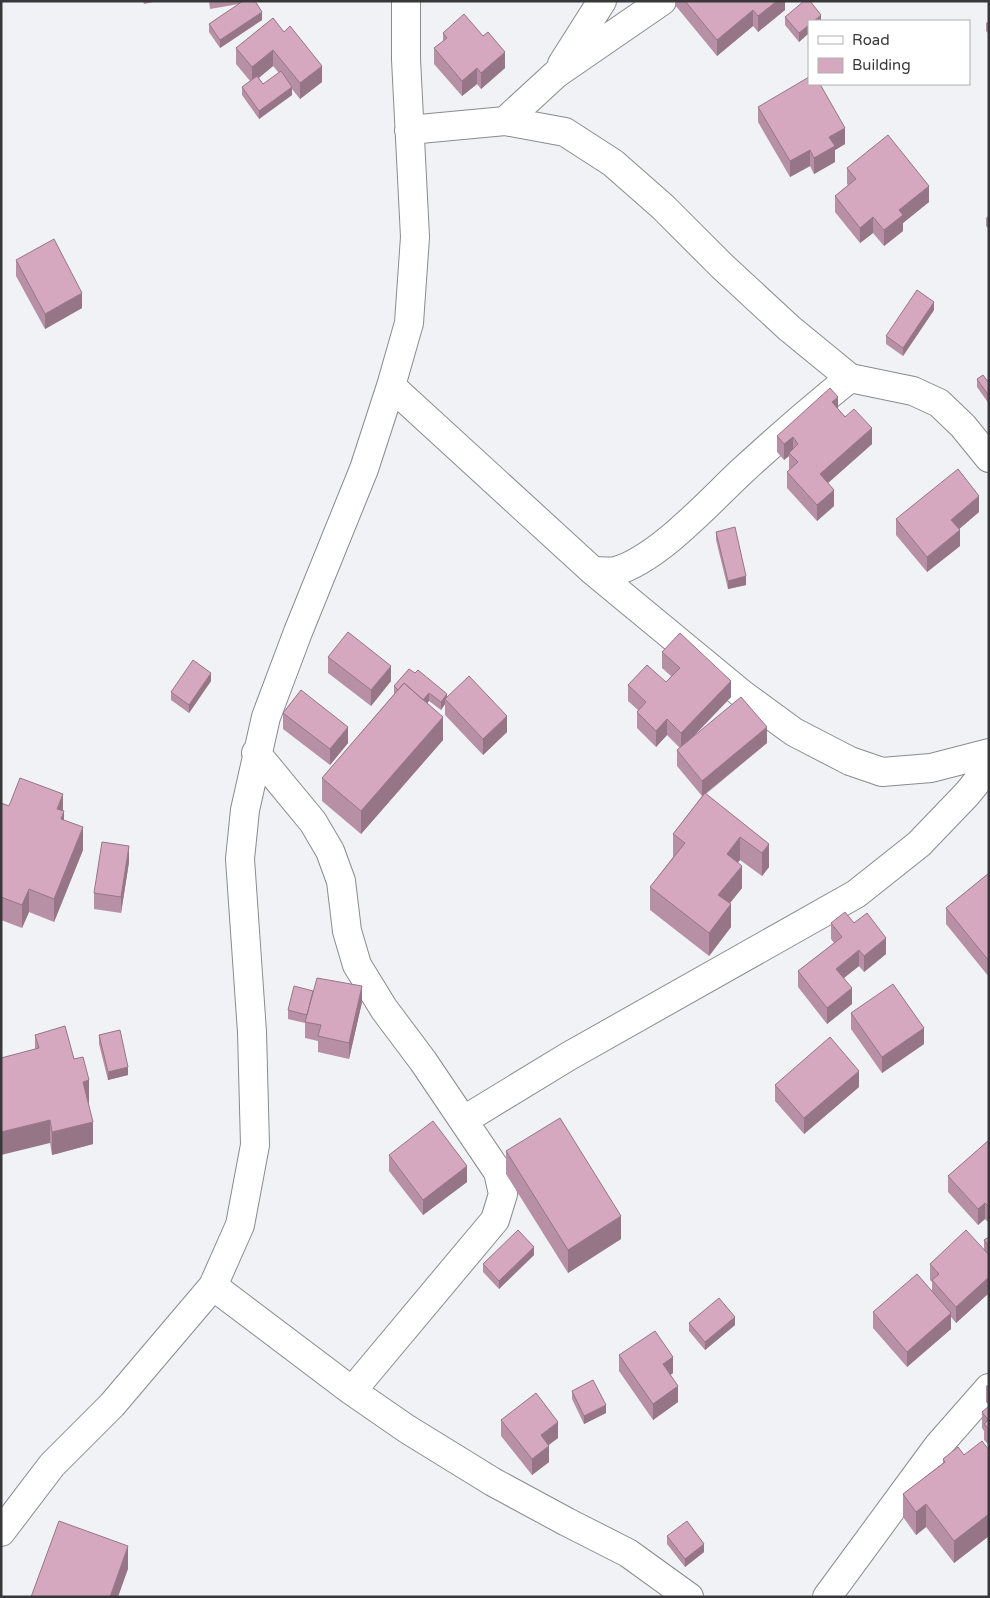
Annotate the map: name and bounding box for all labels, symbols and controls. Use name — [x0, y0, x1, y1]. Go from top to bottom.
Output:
legend — [808, 20, 970, 85]
text: Road — [852, 31, 890, 49]
text: Building — [852, 56, 911, 74]

